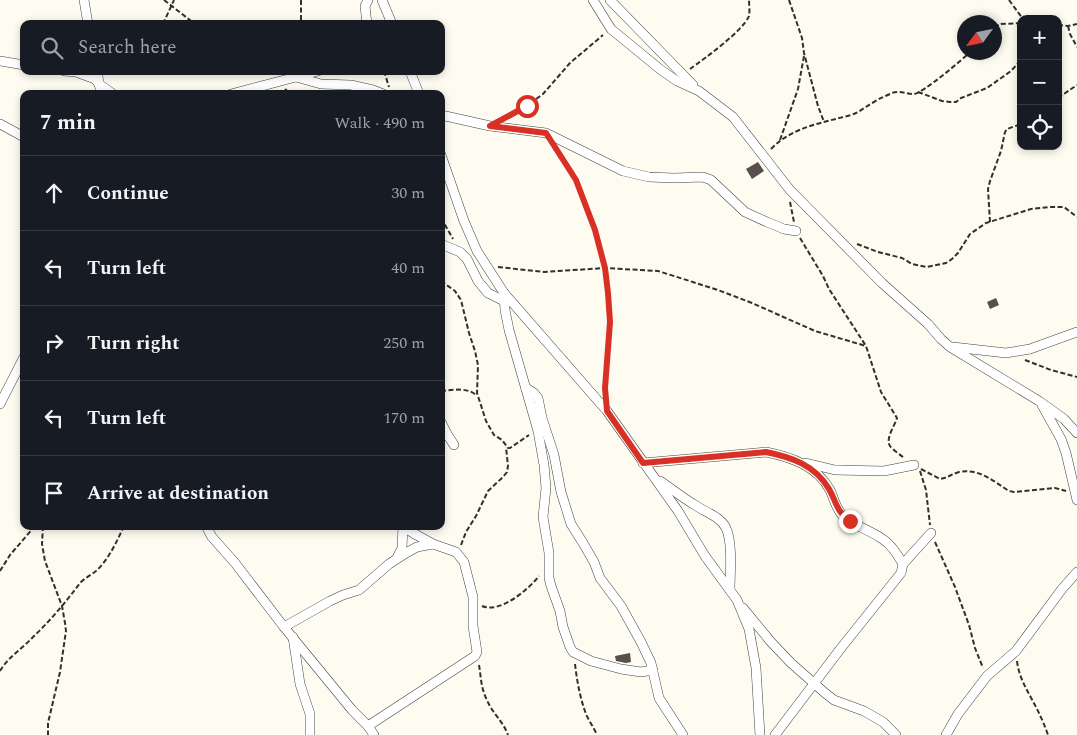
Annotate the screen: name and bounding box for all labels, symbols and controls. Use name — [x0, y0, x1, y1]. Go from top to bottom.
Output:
north arrow — [957, 15, 1002, 60]
map controls — [1017, 15, 1062, 150]
button: + — [1017, 15, 1062, 60]
search box — [20, 20, 445, 75]
text: Search here — [78, 33, 177, 62]
icon: search — [38, 34, 66, 62]
button: − — [1017, 60, 1062, 105]
route start — [516, 95, 539, 118]
button: locate — [1017, 105, 1062, 150]
text: 7 min — [40, 107, 96, 139]
text: Walk · 490 m — [334, 111, 425, 135]
icon: ahead — [40, 179, 68, 207]
text: Continue — [87, 179, 169, 208]
text: 30 m — [391, 181, 425, 205]
icon: left — [40, 254, 68, 282]
text: Turn left — [87, 254, 166, 283]
text: 40 m — [391, 256, 425, 280]
icon: right — [40, 329, 68, 357]
text: Turn right — [87, 329, 180, 358]
text: 250 m — [383, 331, 425, 355]
icon: left — [40, 404, 68, 432]
text: Turn left — [87, 404, 166, 433]
text: 170 m — [383, 406, 425, 430]
icon: arrive — [40, 479, 68, 507]
text: Arrive at destination — [87, 479, 269, 508]
route end — [839, 510, 862, 533]

